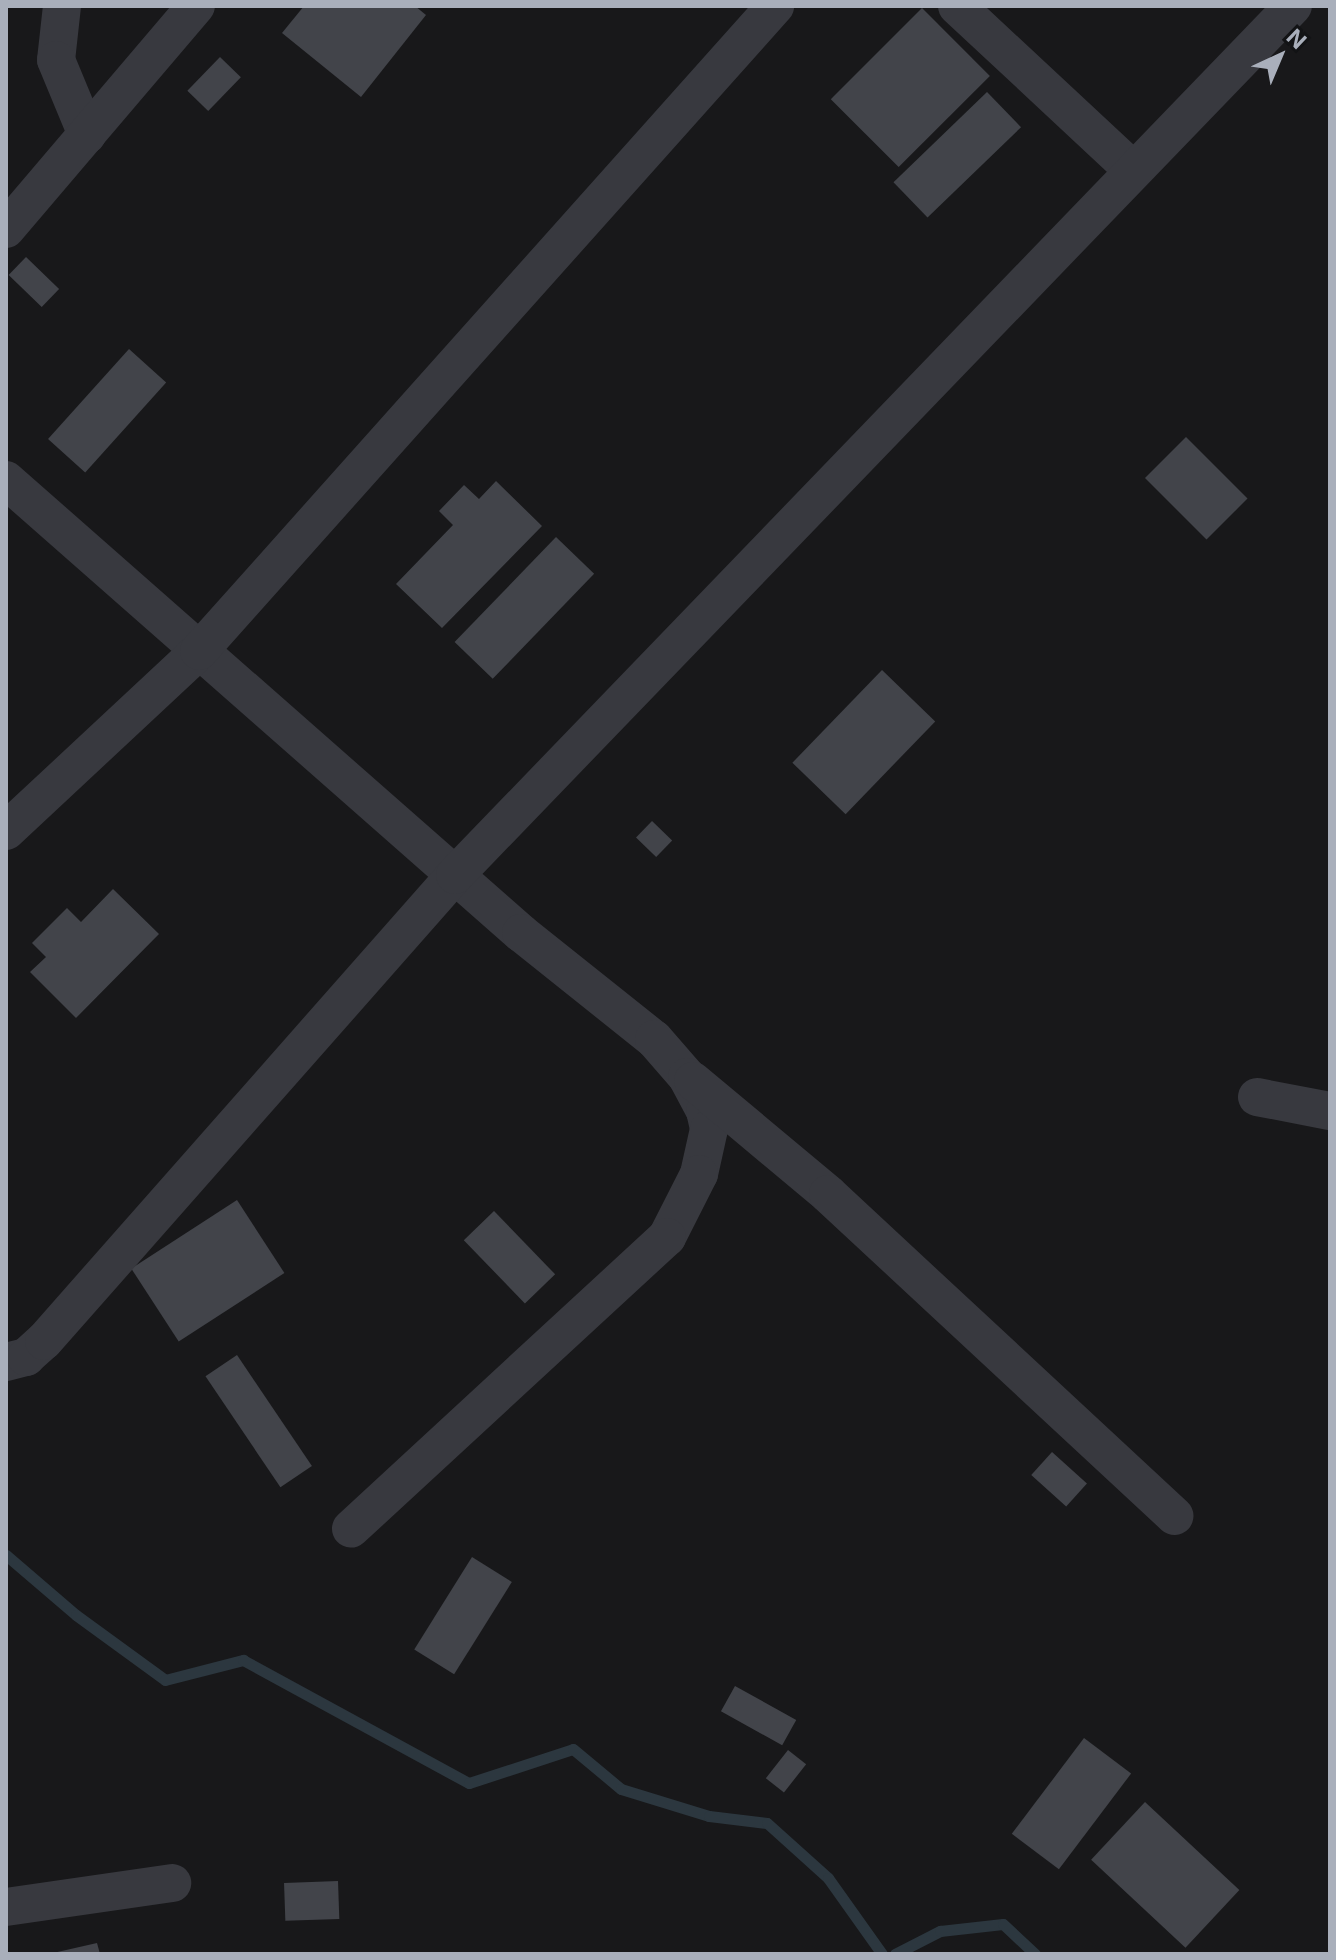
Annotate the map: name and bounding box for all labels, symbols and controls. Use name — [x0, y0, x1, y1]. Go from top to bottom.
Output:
north arrow — [1240, 16, 1320, 96]
text: N — [1282, 24, 1312, 54]

